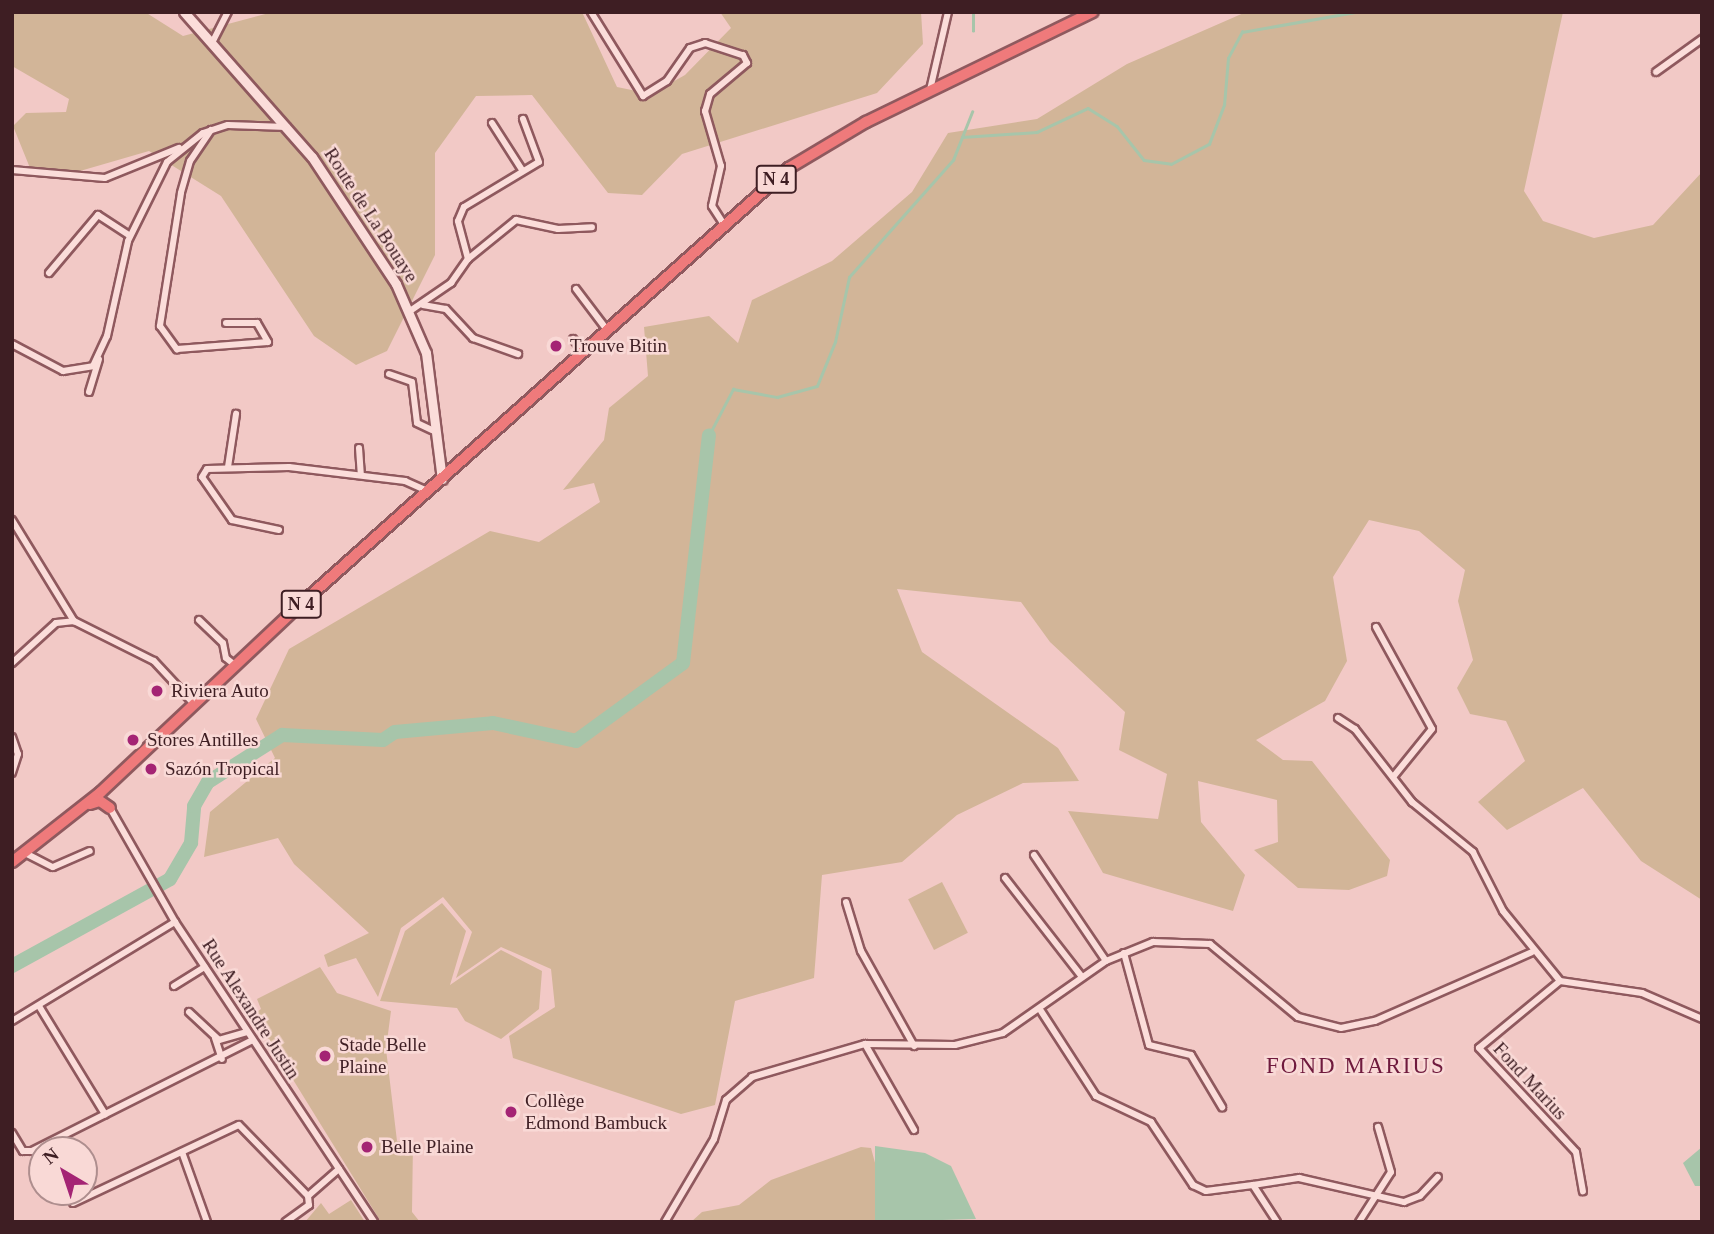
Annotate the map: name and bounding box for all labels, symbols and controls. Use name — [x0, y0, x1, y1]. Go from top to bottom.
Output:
street label: Route de La Bouaye — [319, 144, 423, 286]
road number: N 4 — [755, 164, 797, 194]
place label: Trouve Bitin — [570, 335, 667, 357]
marker: Trouve Bitin — [548, 338, 564, 354]
road number: N 4 — [280, 590, 322, 618]
place label: Riviera Auto — [171, 680, 270, 702]
marker: Riviera Auto — [149, 683, 165, 699]
place label: Stores Antilles — [147, 729, 259, 751]
marker: Stores Antilles — [125, 732, 141, 748]
place label: Sazón Tropical — [165, 758, 280, 780]
marker: Sazón Tropical — [143, 761, 159, 777]
street label: Rue Alexandre Justin — [197, 934, 305, 1084]
place label: Stade Belle Plaine — [339, 1034, 426, 1078]
street label: Fond Marius — [1488, 1038, 1572, 1124]
marker: Stade Belle Plaine — [317, 1048, 333, 1064]
district label: FOND MARIUS — [1267, 1052, 1445, 1080]
place label: Collège Edmond Bambuck — [525, 1090, 667, 1134]
marker: Collège Edmond Bambuck — [503, 1104, 519, 1120]
north arrow — [28, 1136, 98, 1206]
place label: Belle Plaine — [381, 1136, 473, 1158]
marker: Belle Plaine — [359, 1139, 375, 1155]
text: N — [39, 1143, 63, 1168]

